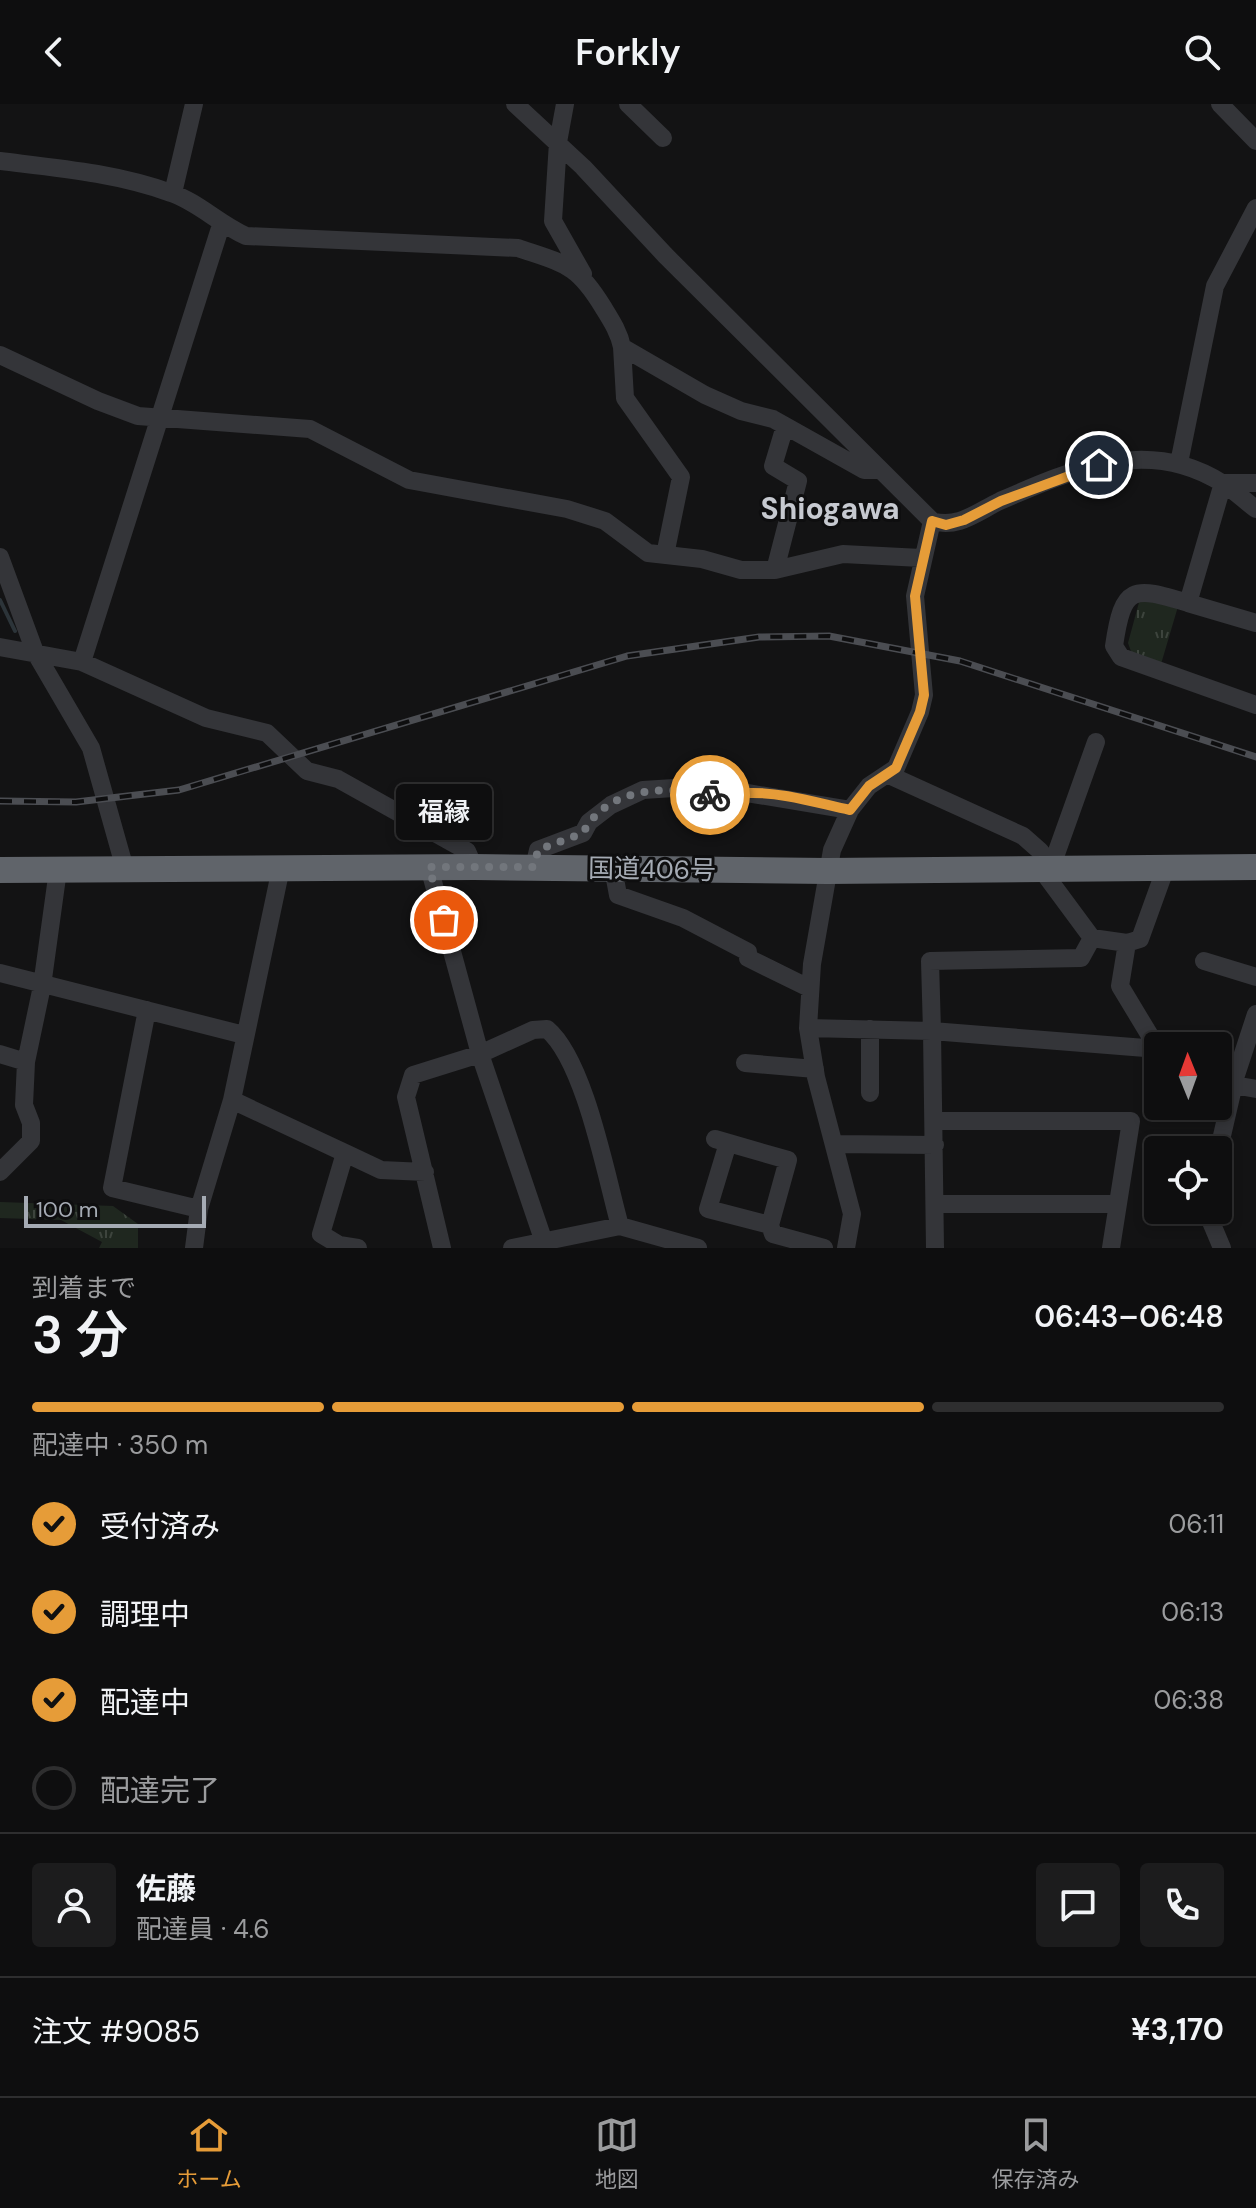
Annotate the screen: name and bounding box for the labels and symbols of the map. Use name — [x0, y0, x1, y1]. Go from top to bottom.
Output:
pin — [1065, 431, 1133, 499]
district label: Shiogawa — [761, 489, 899, 528]
courier — [670, 755, 750, 835]
callout: 福縁 — [396, 784, 492, 840]
street label: 国道406号 — [588, 851, 716, 887]
pin — [410, 886, 478, 954]
north arrow — [1144, 1032, 1232, 1120]
scale bar — [24, 1192, 206, 1228]

